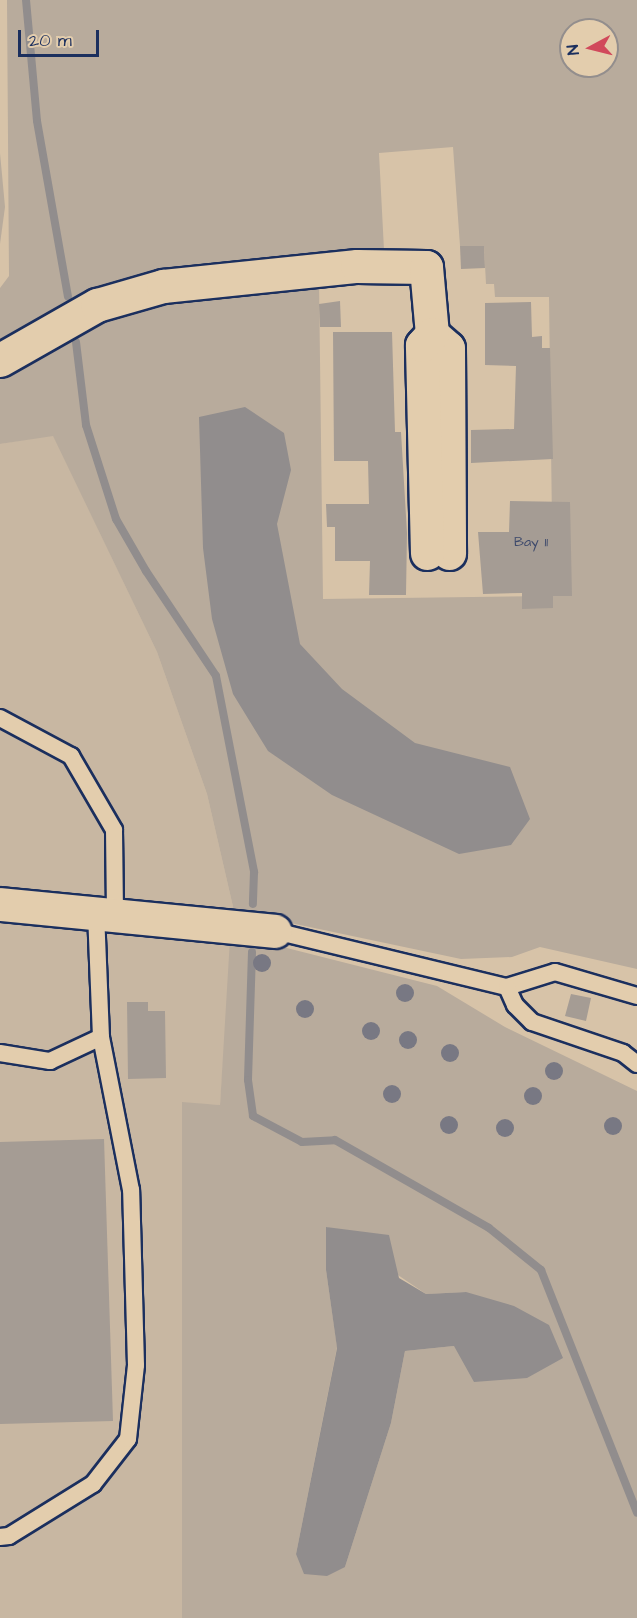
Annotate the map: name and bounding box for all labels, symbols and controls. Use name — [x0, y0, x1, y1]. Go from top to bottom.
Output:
scale bar — [21, 18, 102, 56]
north arrow — [559, 18, 619, 78]
text: 20 m — [29, 28, 72, 53]
text: N — [562, 44, 585, 56]
house number: Bay 11 — [514, 534, 548, 550]

